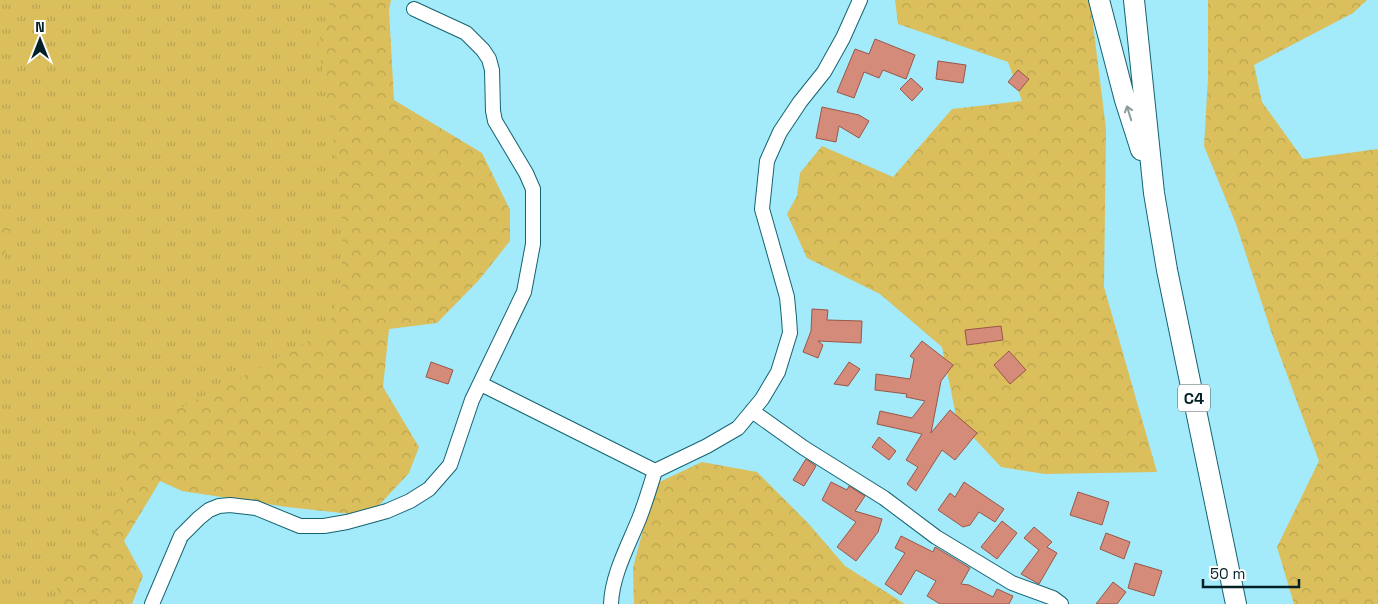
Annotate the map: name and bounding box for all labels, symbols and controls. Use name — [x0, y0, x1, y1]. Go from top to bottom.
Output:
north arrow — [15, 15, 65, 65]
text: N — [35, 18, 45, 36]
one-way arrow — [1123, 105, 1133, 121]
road number: C4 — [1178, 384, 1210, 412]
scale bar — [1203, 556, 1299, 588]
text: 50 m — [1210, 564, 1245, 583]

